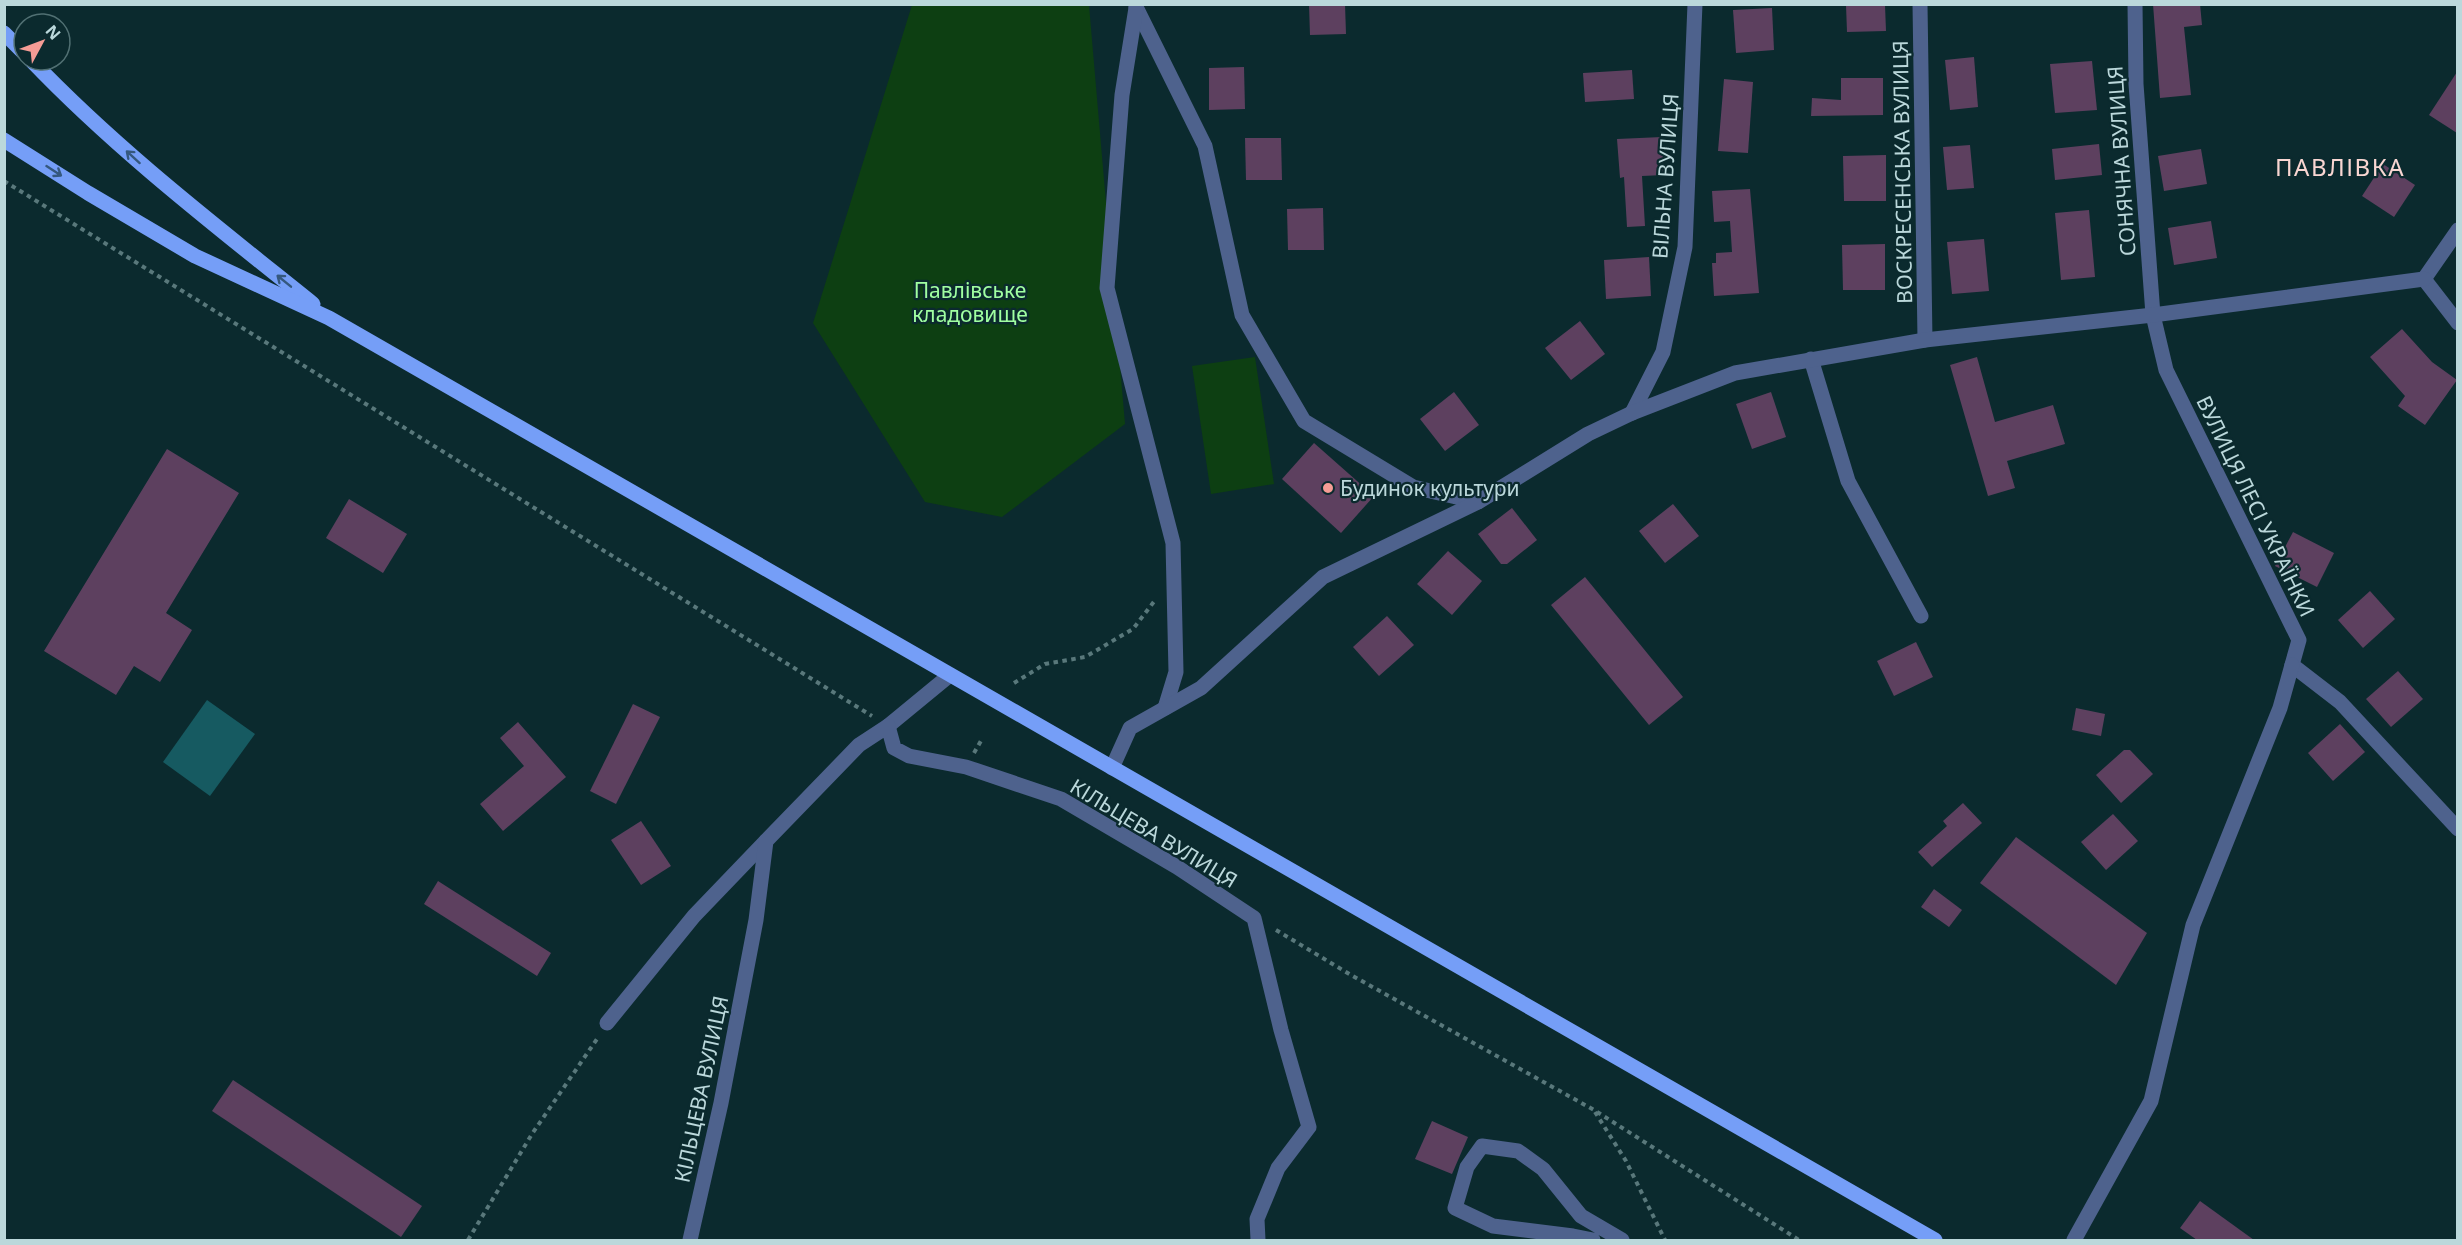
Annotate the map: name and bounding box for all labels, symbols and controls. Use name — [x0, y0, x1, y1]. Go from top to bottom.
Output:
north arrow — [12, 12, 72, 72]
text: N — [41, 20, 66, 44]
street label: ВОСКРЕСЕНСЬКА ВУЛИЦЯ — [1886, 40, 1918, 304]
street label: СОНЯЧНА ВУЛИЦЯ — [2100, 65, 2142, 257]
street label: ВІЛЬНА ВУЛИЦЯ — [1645, 92, 1685, 260]
one-way arrow — [126, 150, 141, 164]
district label: ПАВЛІВКА — [2275, 150, 2405, 183]
one-way arrow — [45, 166, 62, 178]
one-way arrow — [276, 274, 292, 287]
park label: Павлівське кладовище — [912, 276, 1028, 328]
street label: ВУЛИЦЯ ЛЕСІ УКРАЇНКИ — [2190, 391, 2322, 621]
place label: Будинок культури — [1340, 474, 1520, 502]
marker: Будинок культури — [1321, 481, 1335, 495]
street label: КІЛЬЦЕВА ВУЛИЦЯ — [1065, 772, 1243, 894]
street label: КІЛЬЦЕВА ВУЛИЦЯ — [668, 993, 734, 1185]

